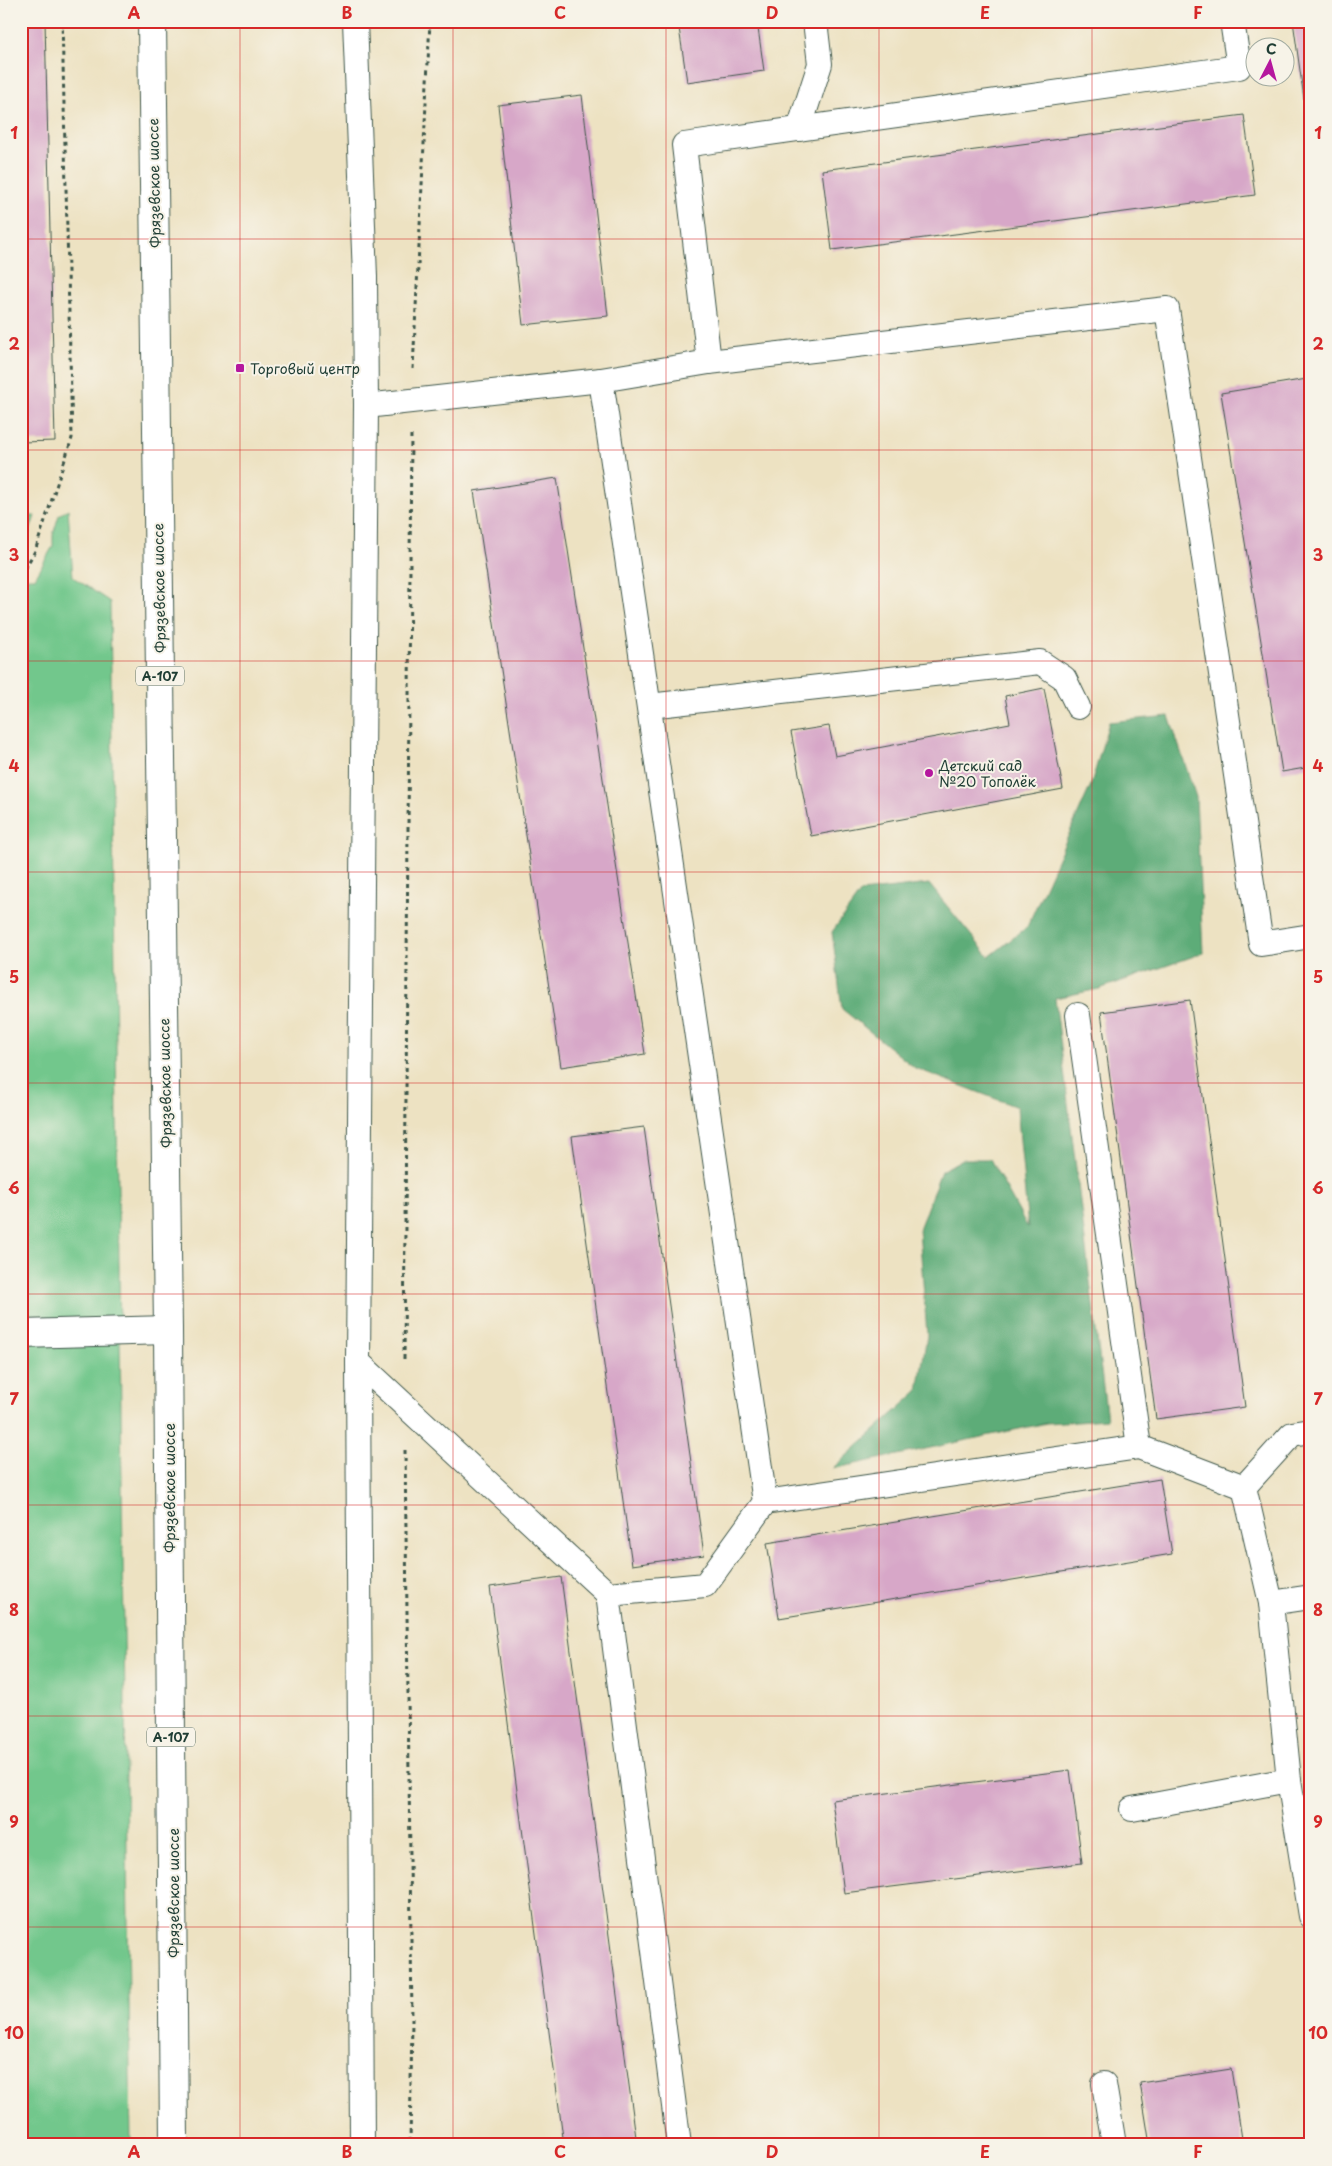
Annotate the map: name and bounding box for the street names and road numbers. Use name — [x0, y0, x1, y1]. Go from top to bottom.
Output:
street label: Фрязевское шоссе — [142, 118, 166, 248]
street label: Фрязевское шоссе — [147, 523, 171, 653]
road number: А-107 — [136, 666, 184, 686]
street label: Фрязевское шоссе — [153, 1018, 177, 1148]
street label: Фрязевское шоссе — [159, 1423, 180, 1553]
road number: А-107 — [147, 1728, 195, 1746]
street label: Фрязевское шоссе — [163, 1828, 184, 1958]

